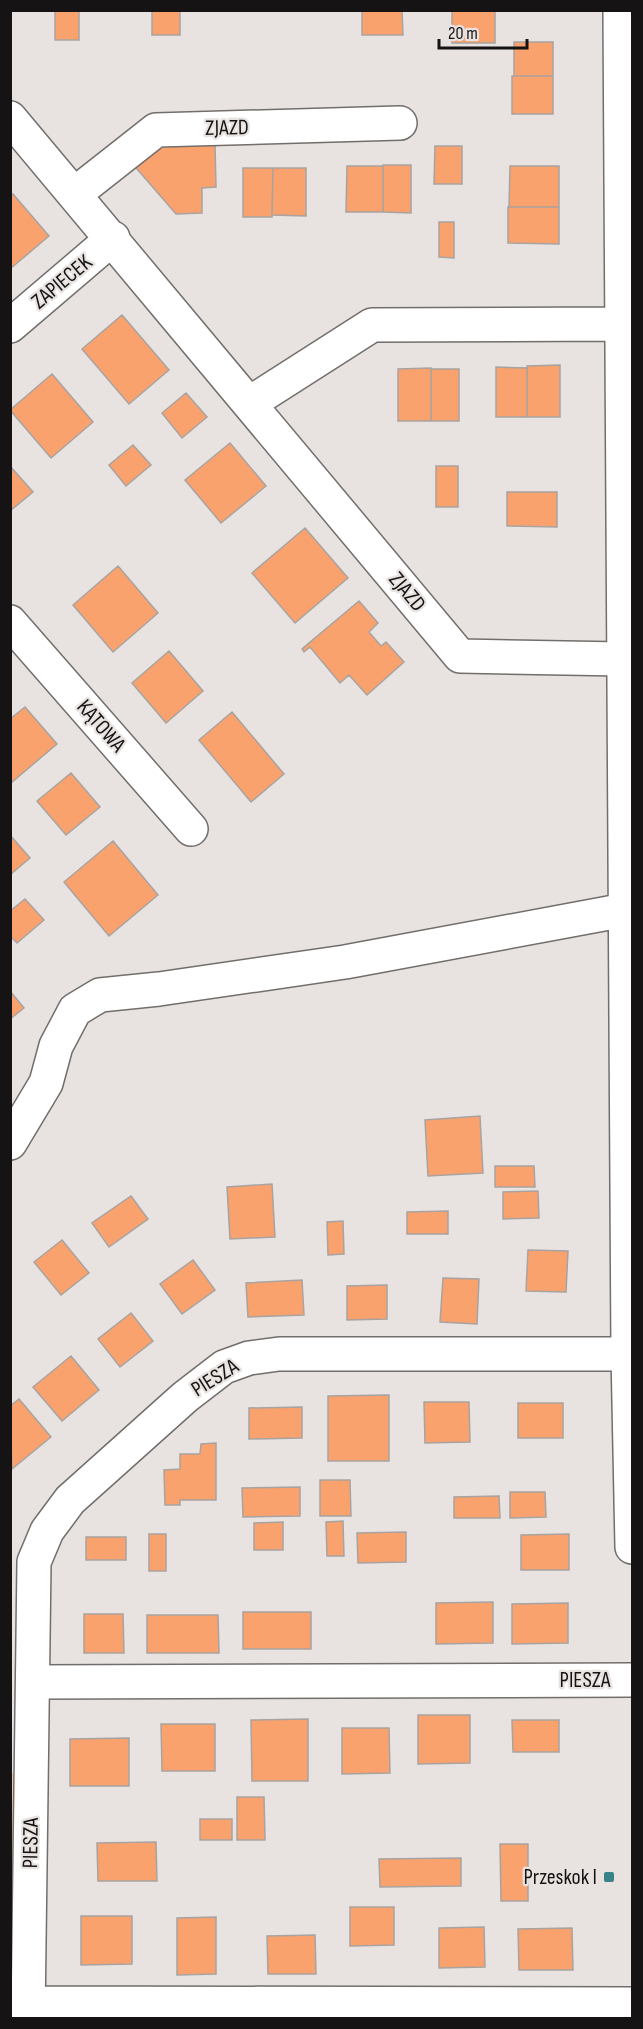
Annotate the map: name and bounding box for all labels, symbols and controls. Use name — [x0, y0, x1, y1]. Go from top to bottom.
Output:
scale bar — [439, 12, 528, 50]
text: 20 m — [448, 23, 478, 44]
street label: ZJAZD — [205, 114, 249, 142]
street label: ZAPIECEK — [26, 249, 98, 315]
street label: ZJAZD — [383, 567, 431, 617]
street label: KĄTOWA — [71, 694, 132, 758]
street label: PIESZA — [186, 1353, 244, 1403]
street label: PIESZA — [560, 1667, 611, 1694]
street label: PIESZA — [17, 1817, 45, 1869]
place label: Przeskok I — [524, 1864, 597, 1891]
marker: Przeskok I — [602, 1870, 616, 1884]

